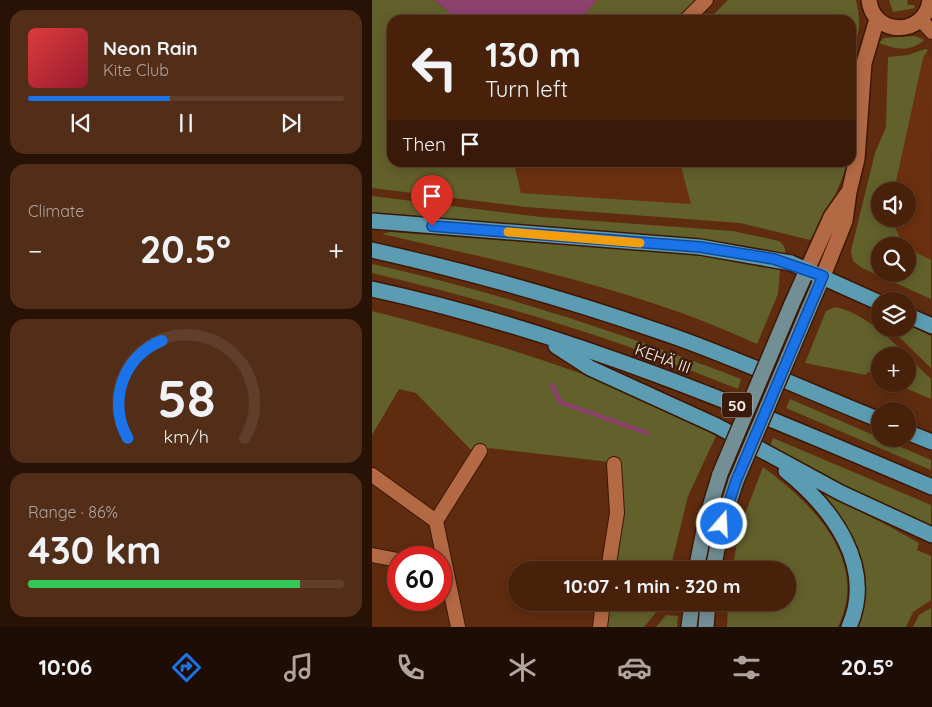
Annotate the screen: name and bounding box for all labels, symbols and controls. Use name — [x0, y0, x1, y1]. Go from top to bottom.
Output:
text: 130 m — [485, 32, 581, 76]
icon: left — [402, 35, 467, 100]
text: Neon Rain — [103, 36, 198, 60]
text: Kite Club — [103, 60, 169, 80]
text: Turn left — [485, 75, 568, 103]
icon: previous — [67, 109, 95, 137]
icon: pause — [172, 109, 200, 137]
icon: next — [277, 109, 305, 137]
icon: arrive — [456, 130, 484, 158]
text: Then — [402, 132, 446, 156]
pin — [411, 175, 453, 226]
icon: arrive — [418, 182, 446, 210]
map controls — [871, 182, 916, 447]
button: sound — [871, 182, 916, 227]
text: Climate — [28, 201, 84, 221]
text: 20.5° — [140, 225, 231, 273]
text: − — [28, 233, 43, 268]
text: + — [328, 233, 344, 268]
button: search — [871, 237, 916, 282]
button: layers — [871, 292, 916, 337]
street label: KEHÄ III — [632, 339, 694, 377]
button: + — [871, 347, 916, 392]
text: 58 — [157, 365, 215, 430]
road number: 50 — [722, 392, 752, 418]
button: − — [871, 402, 916, 447]
text: km/h — [163, 425, 209, 447]
position arrow — [695, 497, 747, 549]
text: Range · 86% — [28, 502, 118, 522]
text: 430 km — [28, 526, 161, 574]
speed limit sign: 60 — [387, 546, 452, 611]
text: 10:07 · 1 min · 320 m — [564, 574, 740, 598]
icon: directions — [169, 650, 204, 685]
icon: music — [281, 650, 316, 685]
icon: phone — [393, 650, 428, 685]
icon: climate — [505, 650, 540, 685]
icon: car — [617, 650, 652, 685]
icon: filters — [729, 650, 764, 685]
text: 10:06 — [38, 653, 92, 681]
text: 20.5° — [841, 653, 893, 681]

